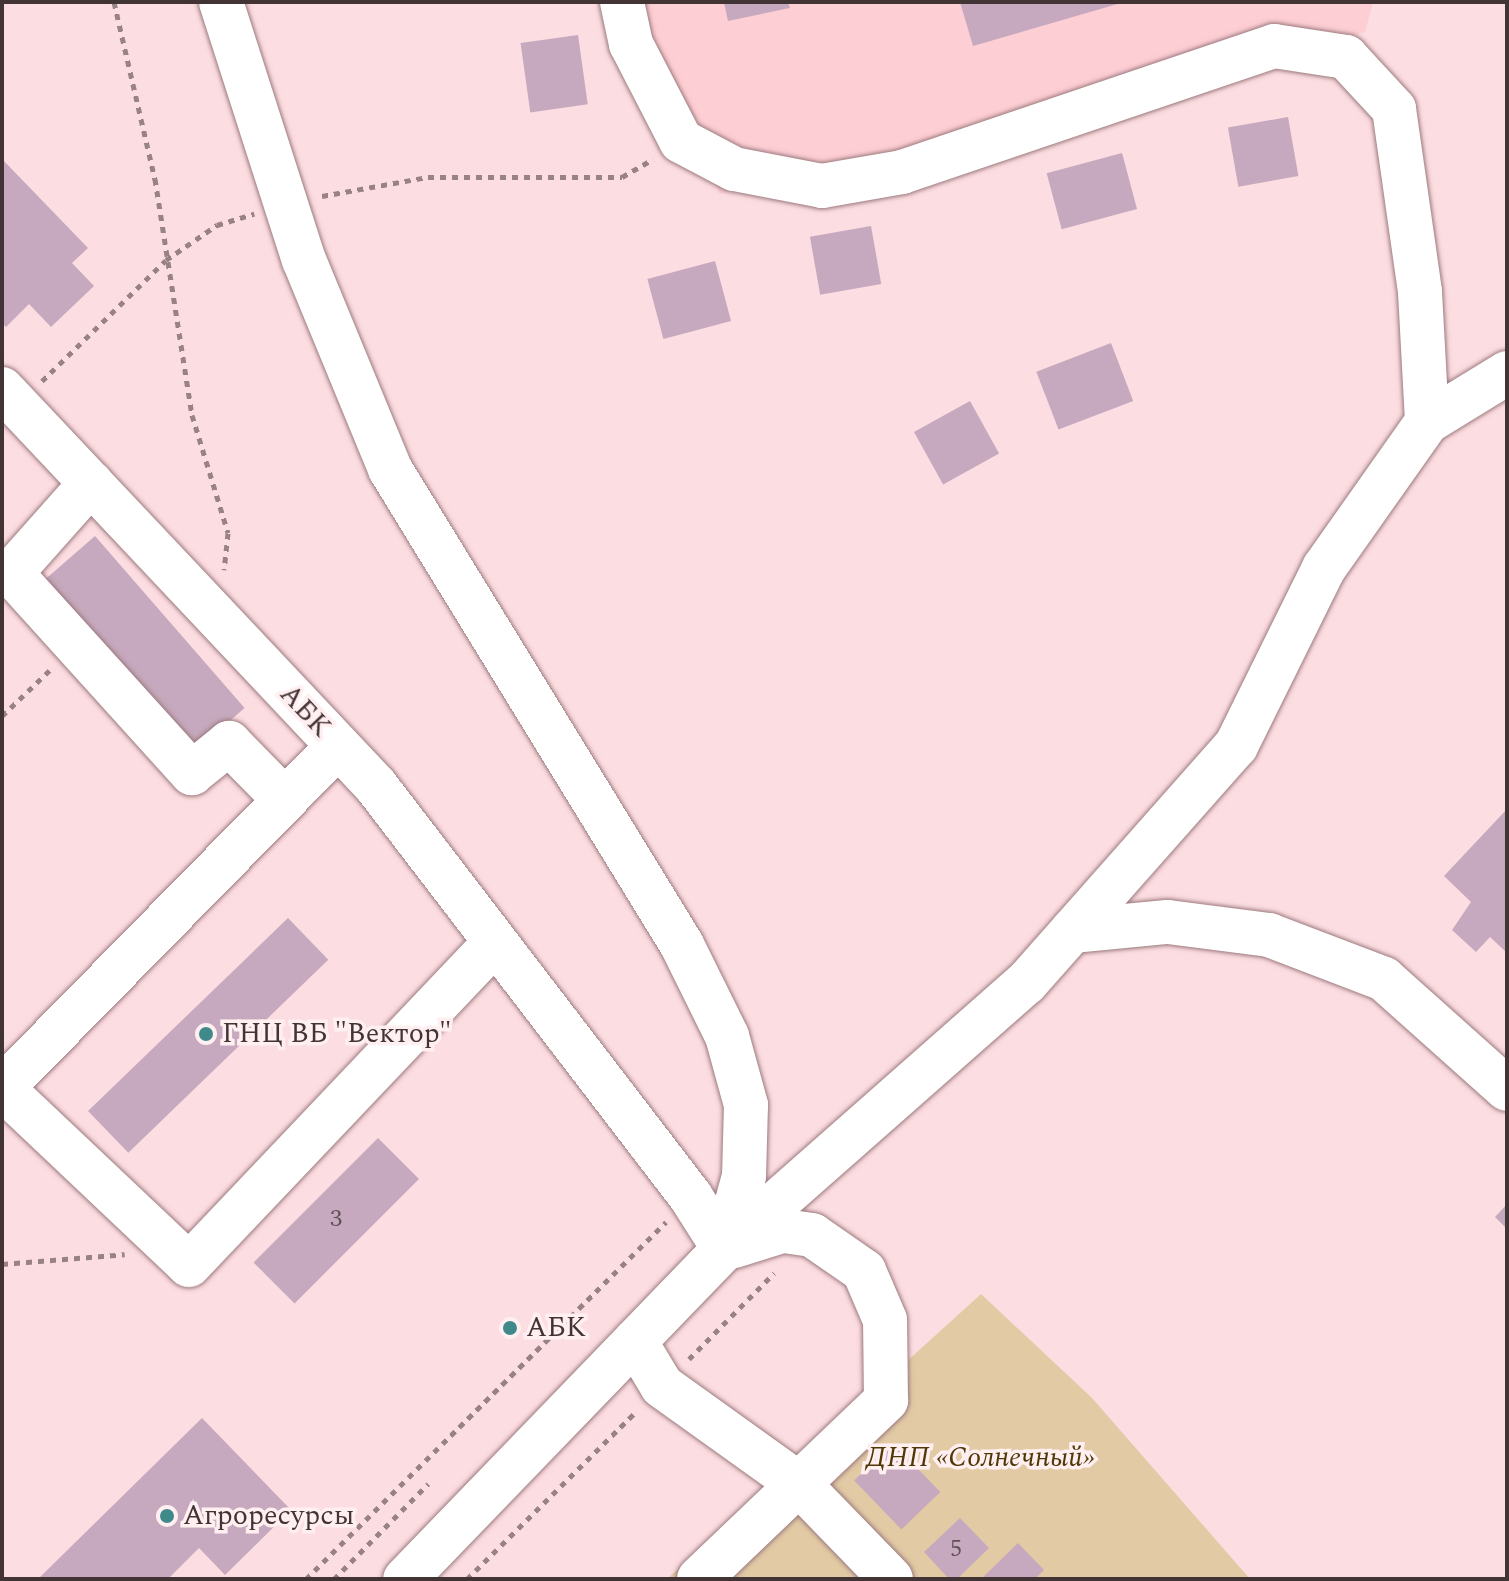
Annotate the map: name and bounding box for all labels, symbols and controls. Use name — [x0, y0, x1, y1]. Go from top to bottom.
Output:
street label: АБК — [272, 678, 338, 744]
place label: ГНЦ ВБ "Вектор" — [222, 1017, 452, 1051]
marker: ГНЦ ВБ "Вектор" — [197, 1025, 215, 1043]
house number: 3 — [330, 1206, 342, 1234]
place label: АБК — [526, 1311, 586, 1345]
marker: АБК — [501, 1319, 519, 1337]
park label: ДНП «Солнечный» — [866, 1441, 1094, 1475]
place label: Агроресурсы — [183, 1499, 354, 1533]
marker: Агроресурсы — [158, 1507, 176, 1525]
house number: 5 — [950, 1536, 962, 1564]

